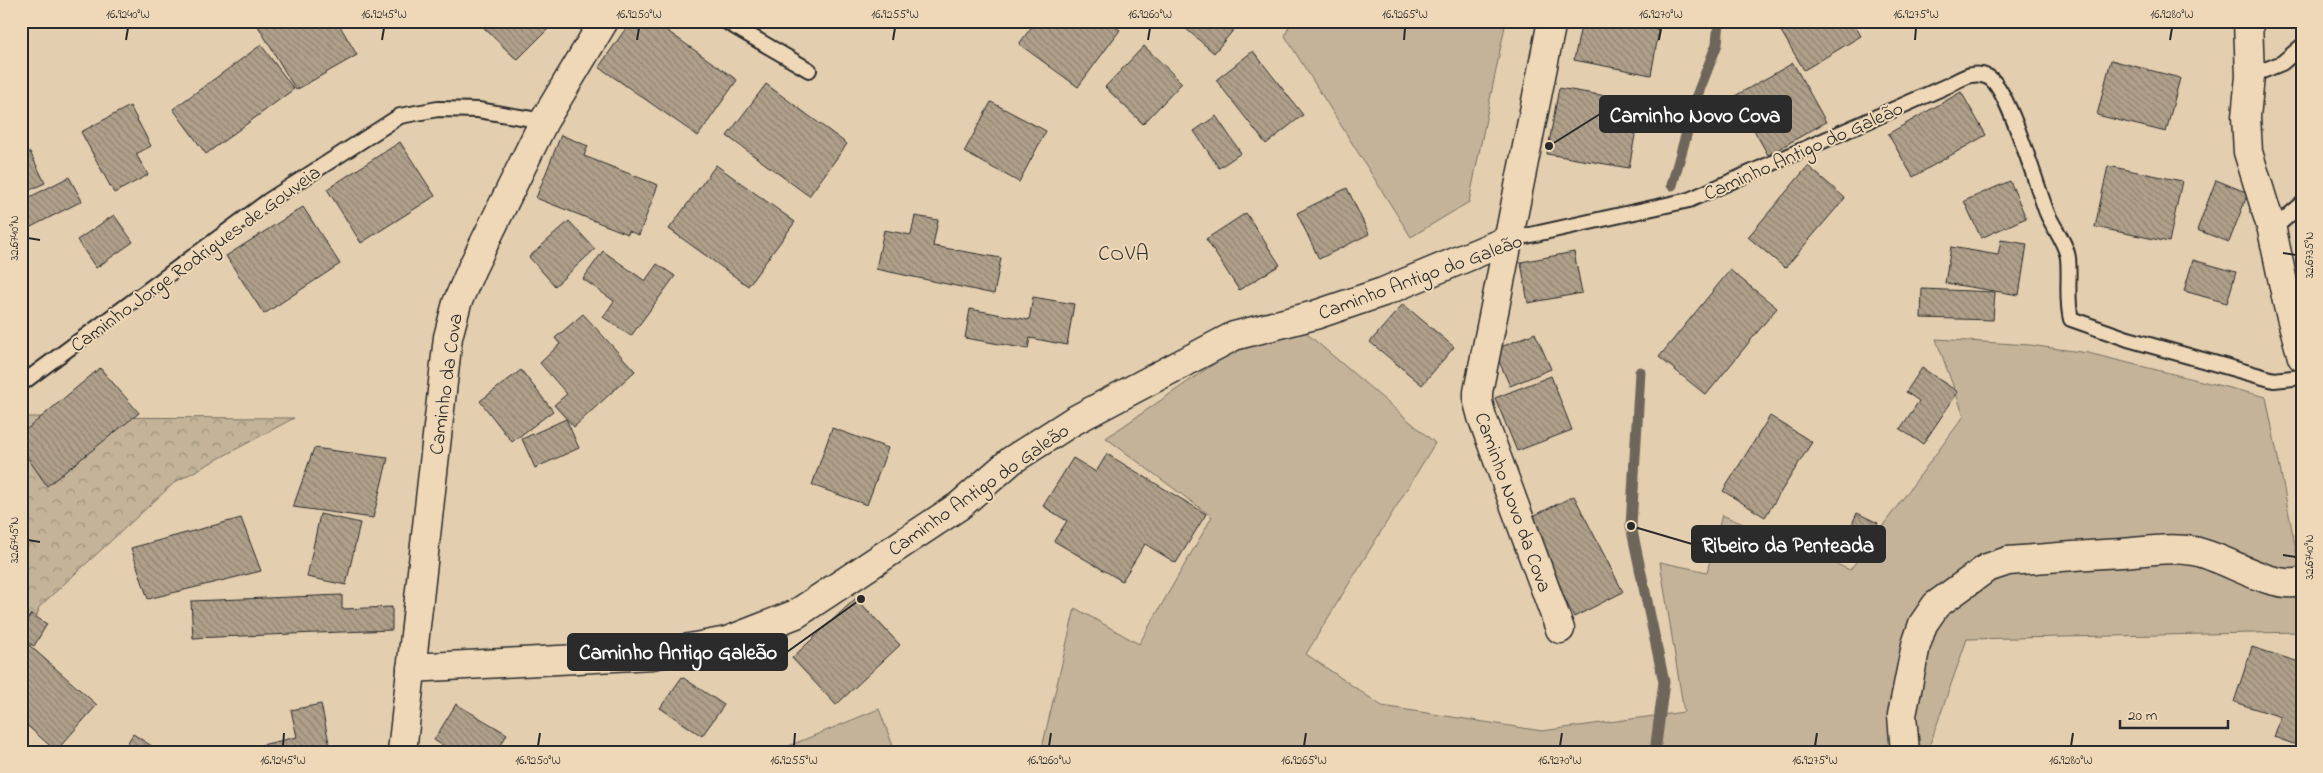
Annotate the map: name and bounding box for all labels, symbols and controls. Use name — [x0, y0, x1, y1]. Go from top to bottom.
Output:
text: 16.9240°W — [106, 6, 150, 24]
text: 16.9245°W — [361, 6, 407, 24]
text: 16.9250°W — [616, 6, 662, 24]
text: 16.9255°W — [871, 6, 919, 24]
text: 16.9260°W — [1128, 6, 1172, 24]
text: 16.9265°W — [1382, 6, 1428, 24]
text: 16.9270°W — [1639, 6, 1683, 24]
text: 16.9275°W — [1893, 6, 1939, 24]
text: 16.9280°W — [2150, 6, 2194, 24]
street label: Caminho Antigo do Galeão — [1700, 95, 1909, 210]
callout: Caminho Novo Cova — [1600, 96, 1791, 132]
text: Caminho Novo Cova — [1610, 102, 1780, 132]
street label: Caminho Jorge Rodrigues de Gouveia — [65, 159, 328, 362]
text: 32.6740°N — [6, 215, 24, 261]
street label: Caminho Antigo do Galeão — [1315, 228, 1527, 330]
text: 32.6735°N — [2301, 232, 2319, 278]
district label: COVA — [1098, 240, 1150, 270]
street label: Caminho da Cova — [423, 312, 472, 457]
street label: Caminho Novo da Cova — [1466, 409, 1558, 597]
street label: Caminho Antigo do Galeão — [883, 417, 1077, 566]
text: 32.6745°N — [6, 517, 24, 563]
callout: Ribeiro da Penteada — [1692, 526, 1885, 562]
text: Ribeiro da Penteada — [1702, 532, 1874, 562]
text: 32.6740°N — [2301, 534, 2319, 580]
callout: Caminho Antigo Galeão — [568, 634, 787, 670]
text: Caminho Antigo Galeão — [579, 639, 777, 671]
scale bar — [2120, 698, 2228, 730]
text: 20 m — [2128, 705, 2158, 727]
text: 16.9245°W — [260, 752, 306, 770]
text: 16.9250°W — [515, 752, 561, 770]
text: 16.9255°W — [770, 752, 818, 770]
text: 16.9260°W — [1027, 752, 1071, 770]
text: 16.9265°W — [1281, 752, 1327, 770]
text: 16.9270°W — [1538, 752, 1582, 770]
text: 16.9275°W — [1792, 752, 1838, 770]
text: 16.9280°W — [2049, 752, 2093, 770]

